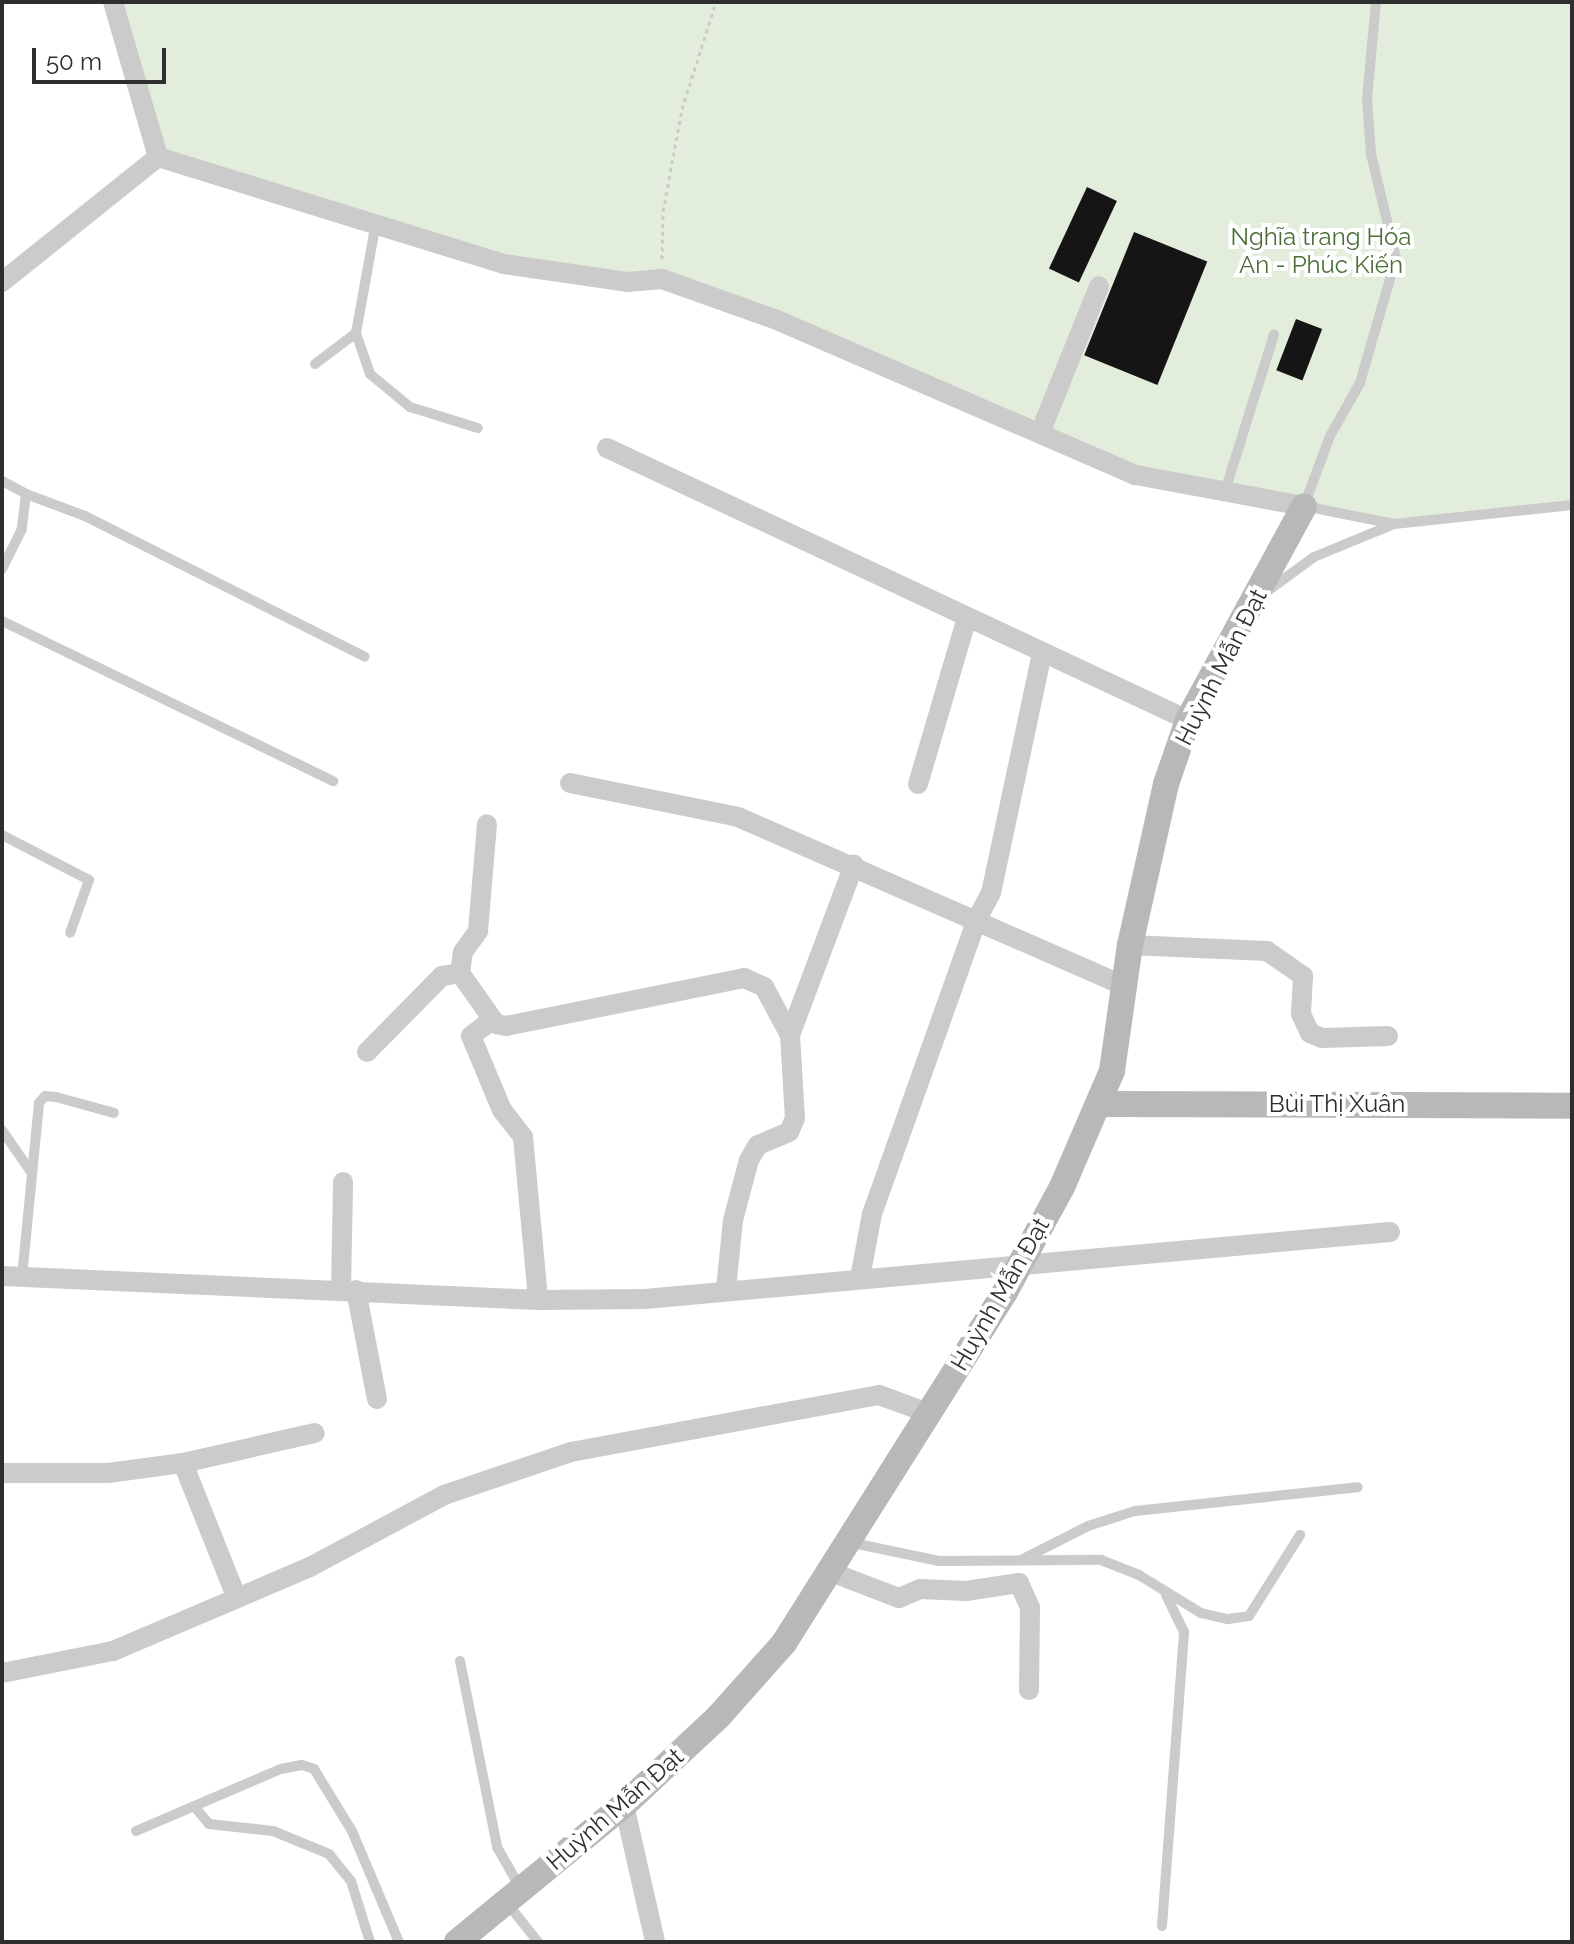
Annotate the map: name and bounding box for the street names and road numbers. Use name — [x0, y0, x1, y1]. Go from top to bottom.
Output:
street label: Huỳnh Mẫn Đạt — [1169, 584, 1273, 750]
street label: Bùi Thị Xuân — [1268, 1090, 1406, 1118]
street label: Huỳnh Mẫn Đạt — [945, 1212, 1055, 1376]
street label: Huỳnh Mẫn Đạt — [541, 1742, 689, 1876]

